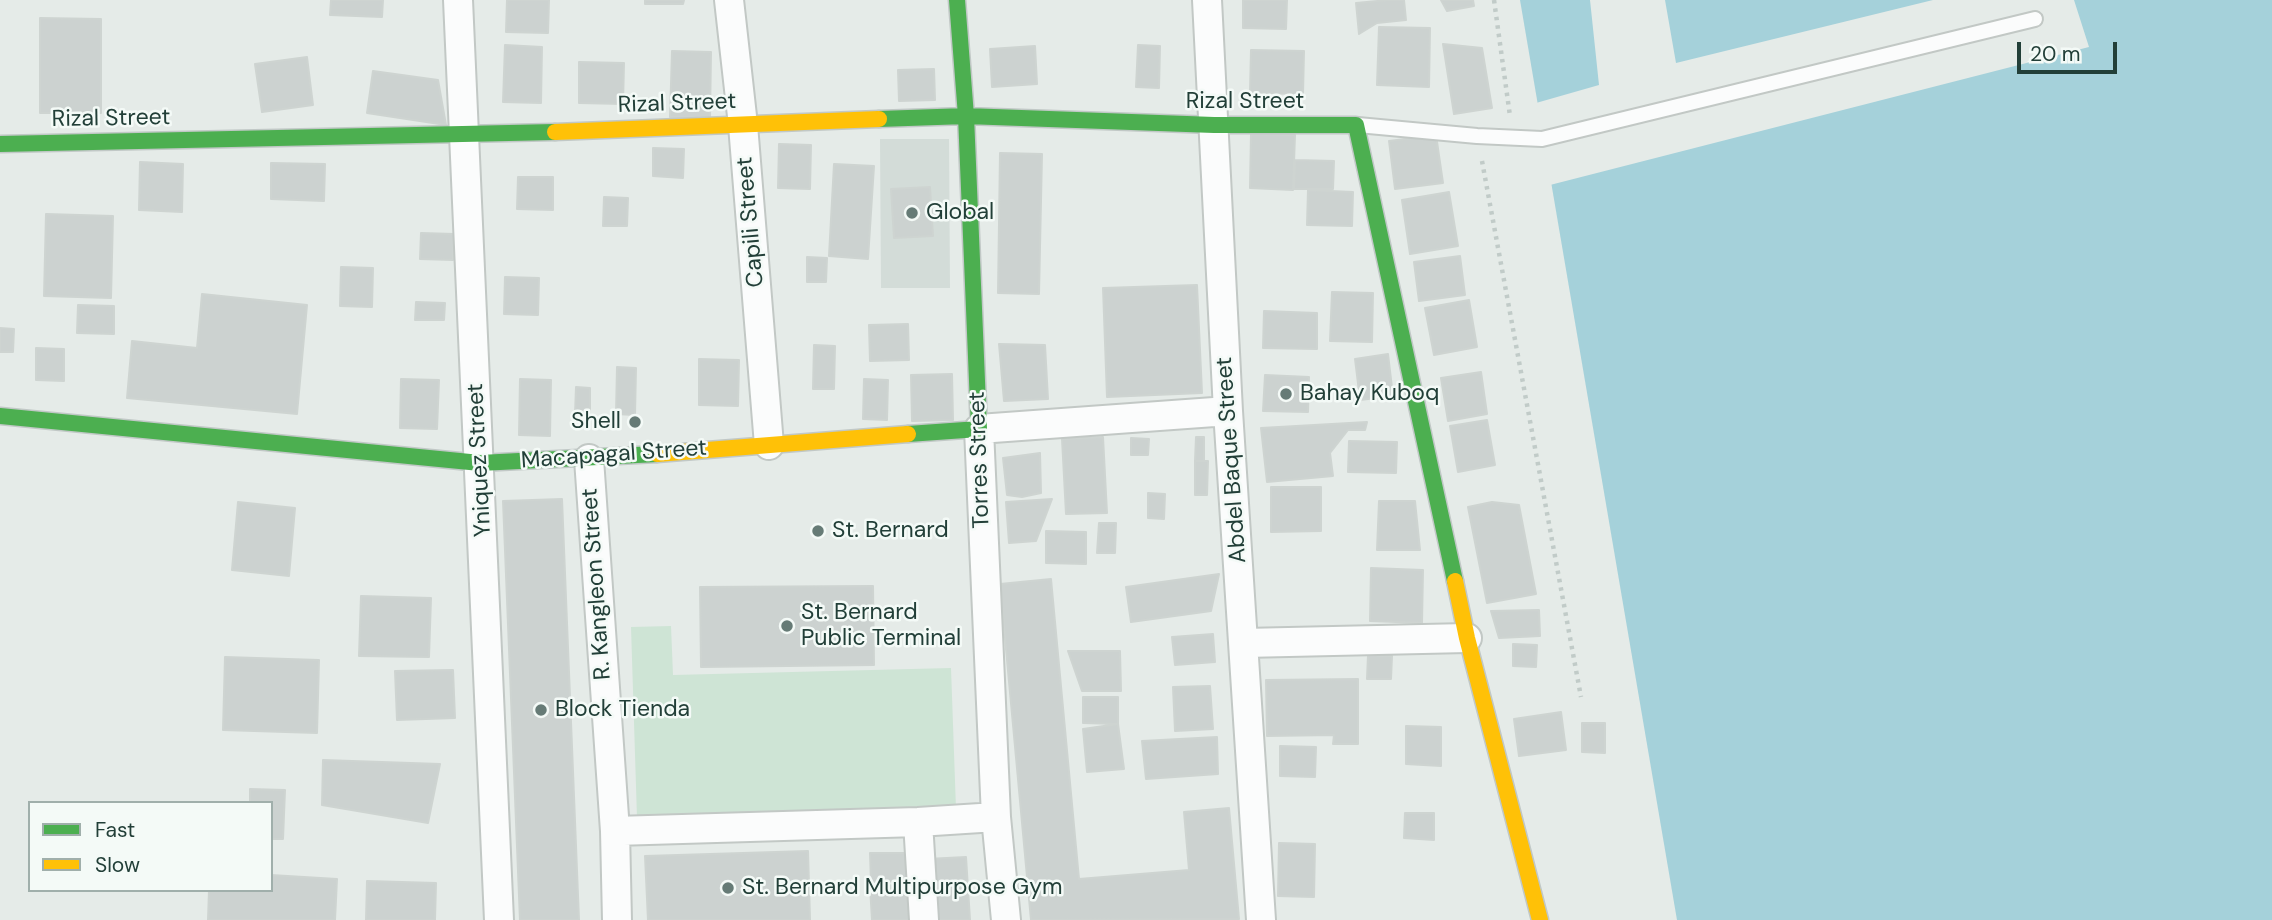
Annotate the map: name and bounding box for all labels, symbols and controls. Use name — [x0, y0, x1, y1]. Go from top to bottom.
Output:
scale bar — [2020, 28, 2120, 72]
text: 20 m — [2030, 40, 2081, 68]
street label: Rizal Street — [617, 88, 737, 120]
street label: Rizal Street — [1186, 88, 1304, 116]
street label: Rizal Street — [51, 104, 171, 134]
street label: Capili Street — [732, 156, 770, 288]
place label: Global — [926, 199, 994, 227]
marker: Global — [904, 205, 920, 221]
street label: Abdel Baque Street — [1211, 356, 1253, 564]
place label: Bahay Kuboq — [1300, 380, 1439, 408]
street label: Yniquez Street — [462, 383, 498, 537]
marker: Bahay Kuboq — [1278, 386, 1294, 402]
street label: Torres Street — [964, 391, 996, 529]
place label: Shell — [571, 408, 621, 436]
marker: Shell — [627, 414, 643, 430]
street label: Macapagal Street — [520, 435, 708, 475]
street label: R. Kangleon Street — [577, 487, 617, 681]
place label: St. Bernard — [832, 517, 949, 545]
marker: St. Bernard — [810, 523, 826, 539]
place label: St. Bernard Public Terminal — [801, 599, 961, 653]
marker: St. Bernard Public Terminal — [779, 618, 795, 634]
place label: Block Tienda — [555, 696, 690, 724]
marker: Block Tienda — [533, 702, 549, 718]
legend — [28, 801, 273, 892]
text: Fast — [95, 816, 135, 844]
text: Slow — [95, 851, 140, 879]
place label: St. Bernard Multipurpose Gym — [742, 874, 1063, 902]
marker: St. Bernard Multipurpose Gym — [720, 880, 736, 896]

